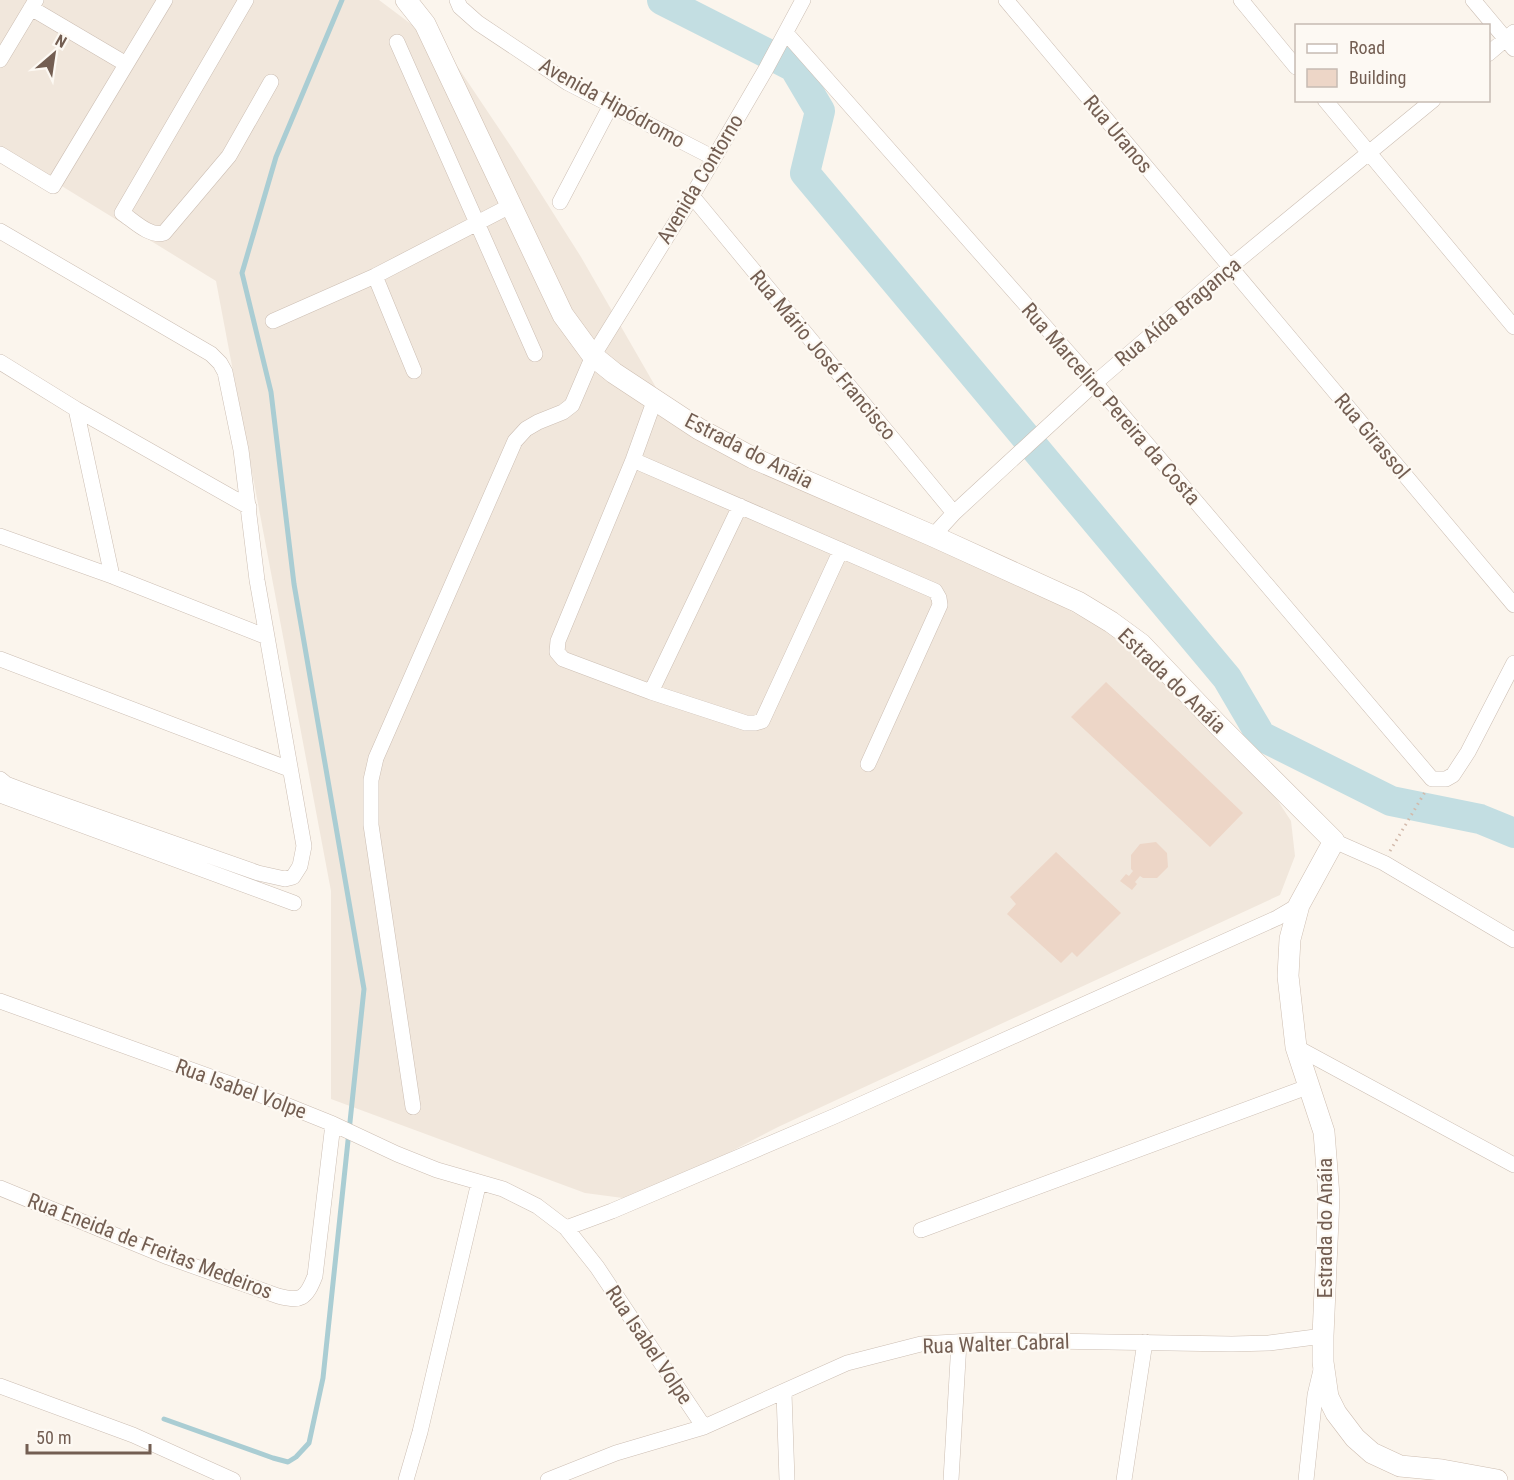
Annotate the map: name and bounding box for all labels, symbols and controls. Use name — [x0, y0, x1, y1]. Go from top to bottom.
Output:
north arrow — [24, 24, 84, 84]
legend — [1295, 24, 1490, 102]
text: N — [52, 31, 70, 52]
text: Road — [1349, 37, 1385, 58]
street label: Avenida Hipódromo — [535, 53, 689, 153]
text: Building — [1349, 67, 1406, 88]
street label: Rua Uranos — [1078, 90, 1158, 178]
street label: Avenida Contorno — [652, 110, 748, 248]
street label: Rua Aída Bragança — [1110, 253, 1246, 371]
street label: Rua Mário José Francisco — [745, 265, 901, 445]
street label: Rua Marcelino Pereira da Costa — [1017, 298, 1205, 510]
street label: Rua Girassol — [1329, 388, 1415, 484]
street label: Estrada do Anáia — [681, 408, 817, 494]
street label: Estrada do Anáia — [1113, 624, 1231, 738]
street label: Rua Isabel Volpe — [172, 1054, 310, 1124]
street label: Estrada do Anáia — [1313, 1158, 1337, 1298]
street label: Rua Eneida de Freitas Medeiros — [24, 1188, 276, 1304]
street label: Rua Isabel Volpe — [601, 1281, 698, 1409]
street label: Rua Walter Cabral — [922, 1329, 1070, 1359]
scale bar — [27, 1417, 150, 1455]
text: 50 m — [36, 1427, 71, 1448]

